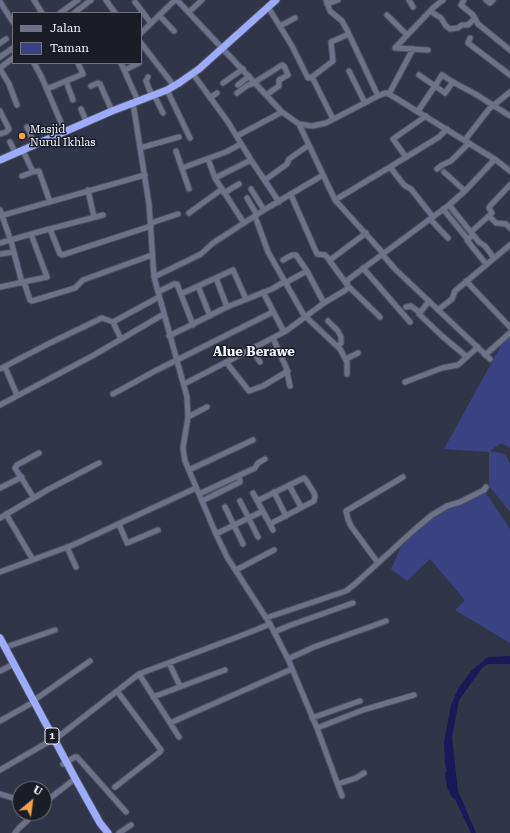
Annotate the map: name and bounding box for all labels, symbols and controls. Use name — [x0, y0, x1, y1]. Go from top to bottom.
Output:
legend — [12, 12, 142, 64]
text: Jalan — [50, 21, 81, 35]
text: Taman — [50, 41, 89, 55]
place label: Masjid Nurul Ikhlas — [30, 123, 95, 149]
marker: Masjid Nurul Ikhlas — [17, 131, 27, 141]
district label: Alue Berawe — [213, 344, 295, 360]
road number: 1 — [45, 728, 59, 744]
north arrow — [12, 781, 52, 821]
text: U — [31, 783, 44, 799]

